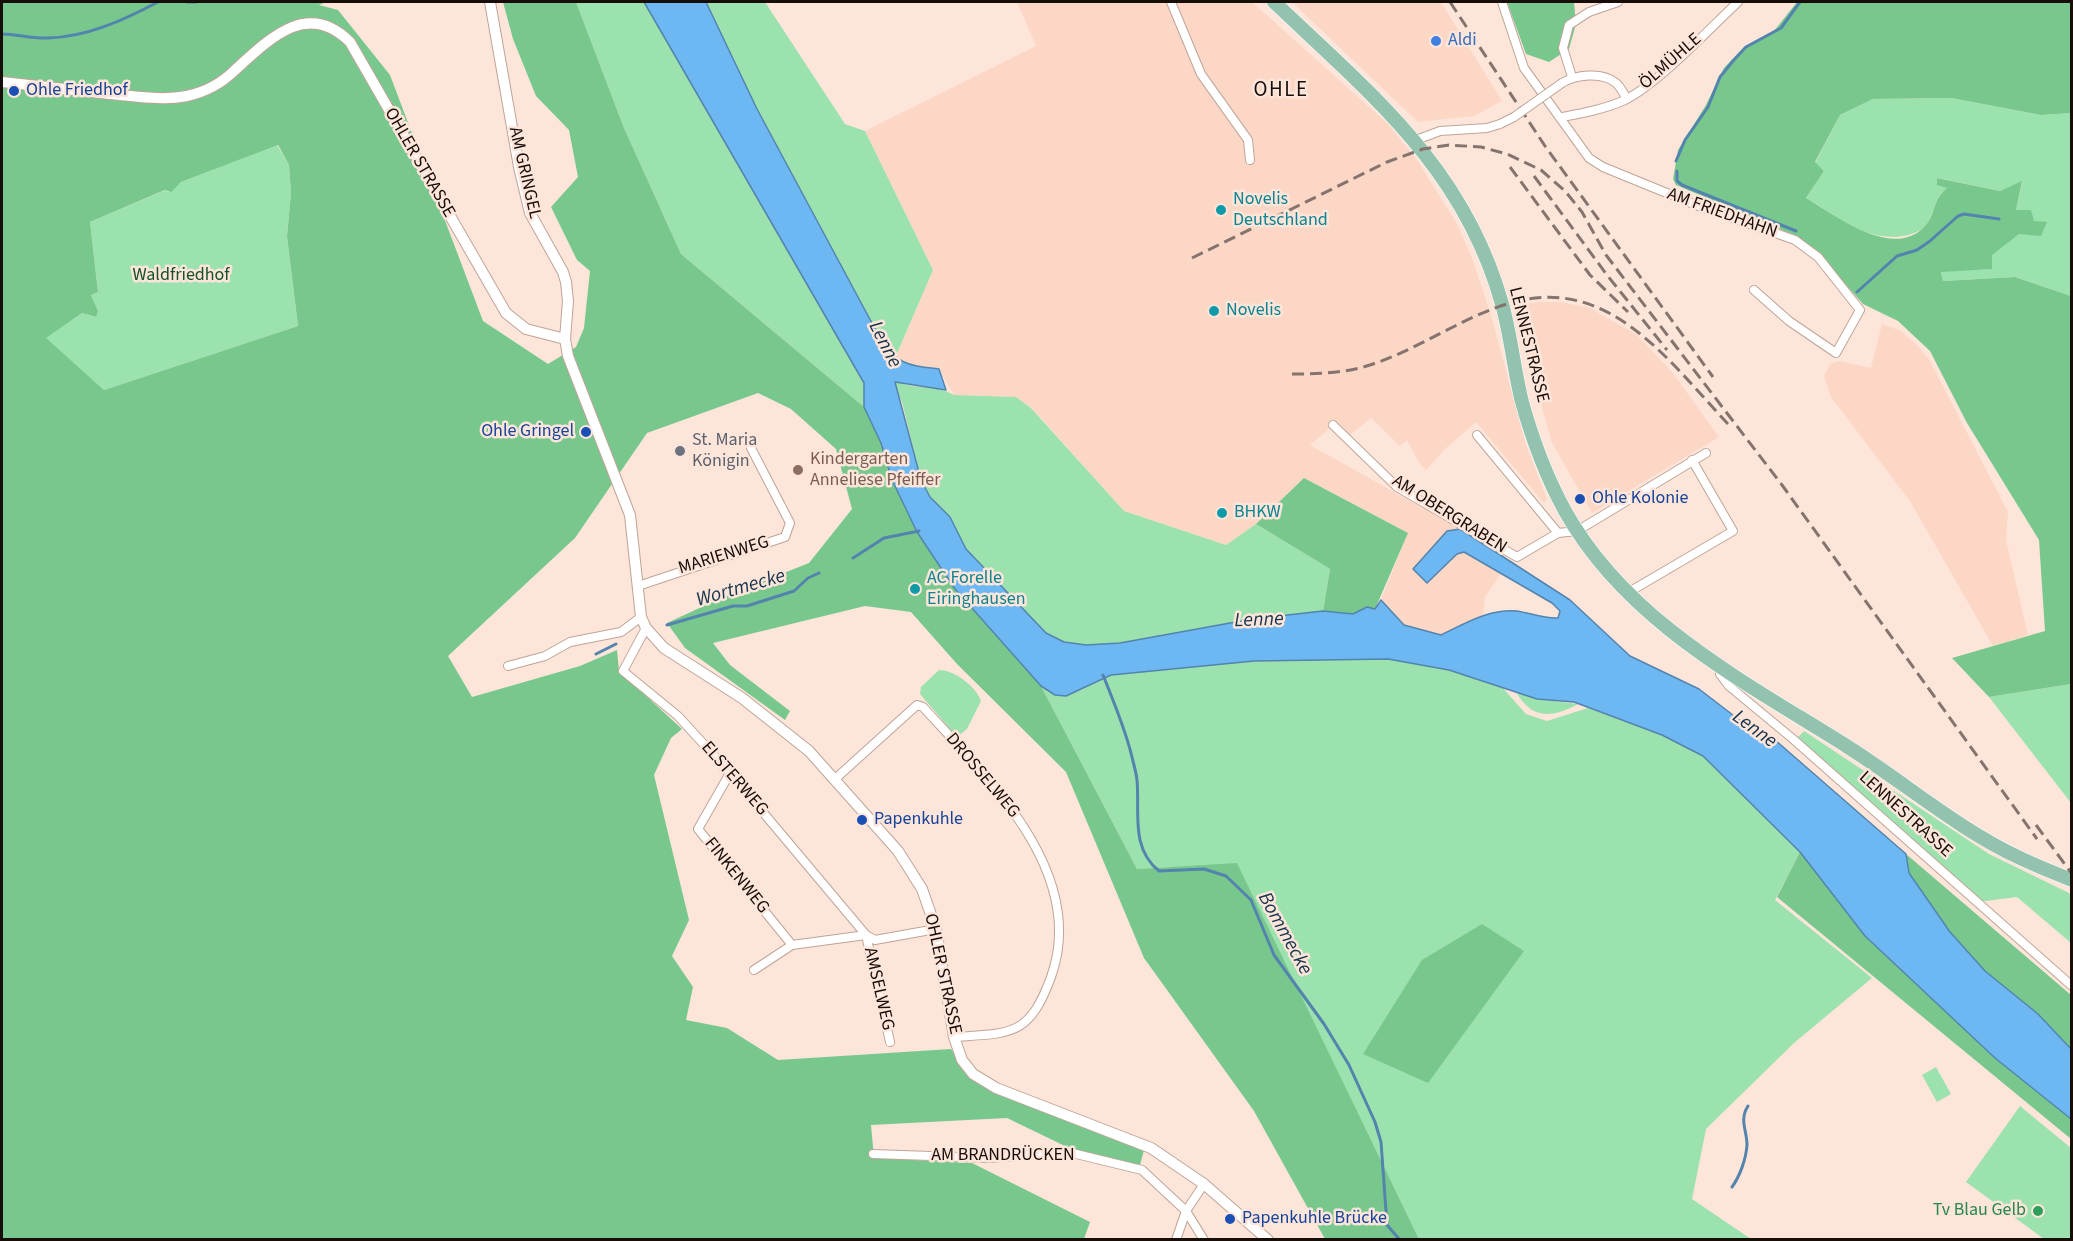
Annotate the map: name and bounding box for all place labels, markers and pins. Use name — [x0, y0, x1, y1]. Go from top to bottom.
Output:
place label: Aldi — [1448, 30, 1477, 52]
marker: Aldi — [1429, 34, 1443, 48]
place label: Ohle Friedhof — [26, 80, 128, 102]
marker: Ohle Friedhof — [7, 84, 21, 98]
place label: Novelis Deutschland — [1233, 189, 1328, 232]
marker: Novelis Deutschland — [1214, 203, 1228, 217]
place label: Novelis — [1226, 300, 1281, 322]
marker: Novelis — [1207, 304, 1221, 318]
place label: Ohle Gringel — [481, 421, 574, 443]
marker: Ohle Gringel — [579, 425, 593, 439]
place label: St. Maria Königin — [692, 430, 757, 472]
marker: St. Maria Königin — [673, 444, 687, 458]
place label: Kindergarten Anneliese Pfeiffer — [810, 449, 940, 492]
marker: Kindergarten Anneliese Pfeiffer — [791, 463, 805, 477]
place label: Ohle Kolonie — [1592, 488, 1688, 510]
marker: Ohle Kolonie — [1573, 492, 1587, 506]
place label: BHKW — [1234, 502, 1281, 524]
marker: BHKW — [1215, 506, 1229, 520]
place label: AC Forelle Eiringhausen — [927, 568, 1025, 610]
marker: AC Forelle Eiringhausen — [908, 582, 922, 596]
place label: Papenkuhle — [874, 809, 963, 831]
marker: Papenkuhle — [855, 813, 869, 827]
place label: Tv Blau Gelb — [1933, 1200, 2026, 1222]
marker: Tv Blau Gelb — [2031, 1204, 2045, 1218]
place label: Papenkuhle Brücke — [1242, 1208, 1387, 1230]
marker: Papenkuhle Brücke — [1223, 1212, 1237, 1226]

